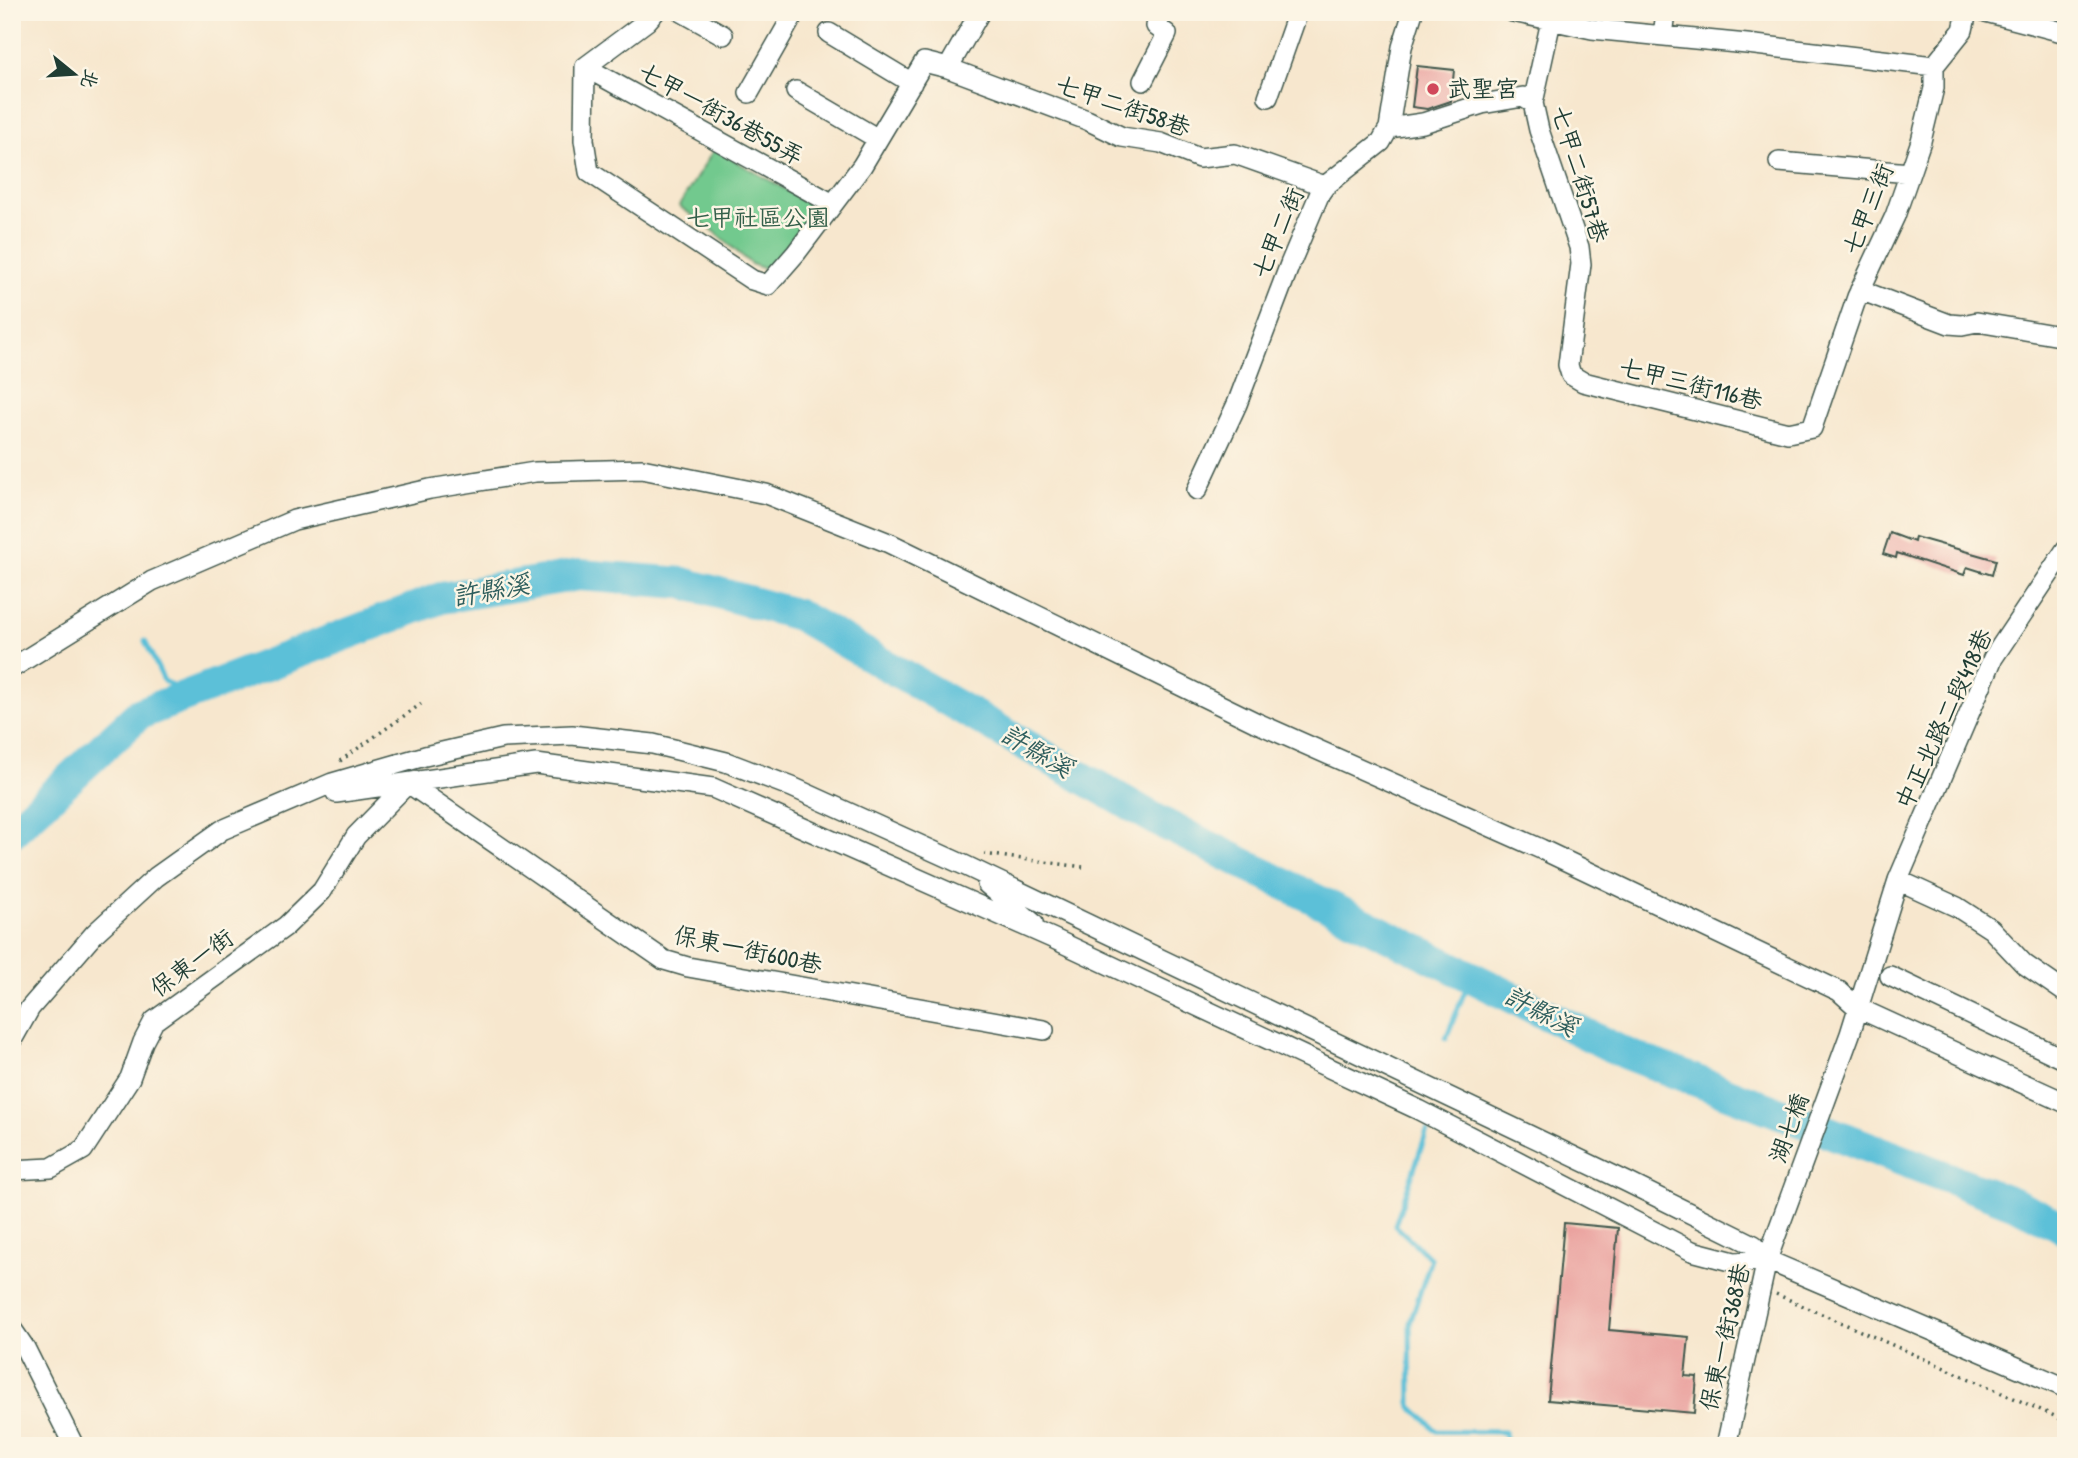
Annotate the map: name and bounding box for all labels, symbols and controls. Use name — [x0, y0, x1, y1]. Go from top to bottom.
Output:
north arrow — [38, 38, 108, 108]
street label: 七甲一街36巷55弄 — [633, 54, 810, 172]
text: 北 — [75, 66, 105, 92]
street label: 七甲二街58巷 — [1052, 67, 1195, 143]
place label: 武聖宮 — [1447, 72, 1519, 104]
marker: 武聖宮 — [1425, 81, 1441, 97]
street label: 七甲二街57巷 — [1545, 101, 1617, 246]
street label: 七甲三街 — [1834, 158, 1900, 259]
street label: 七甲二街 — [1244, 182, 1311, 283]
park label: 七甲社區公園 — [686, 201, 830, 233]
street label: 七甲三街116巷 — [1616, 350, 1766, 416]
water label: 許縣溪 — [449, 565, 534, 614]
street label: 中正北路二段418巷 — [1887, 623, 1999, 814]
water label: 許縣溪 — [995, 716, 1082, 786]
street label: 保東一街600巷 — [671, 918, 825, 980]
street label: 保東一街 — [143, 921, 240, 1003]
water label: 許縣溪 — [1499, 977, 1586, 1045]
street label: 湖七橋 — [1761, 1088, 1815, 1167]
street label: 保東一街368巷 — [1691, 1260, 1757, 1414]

